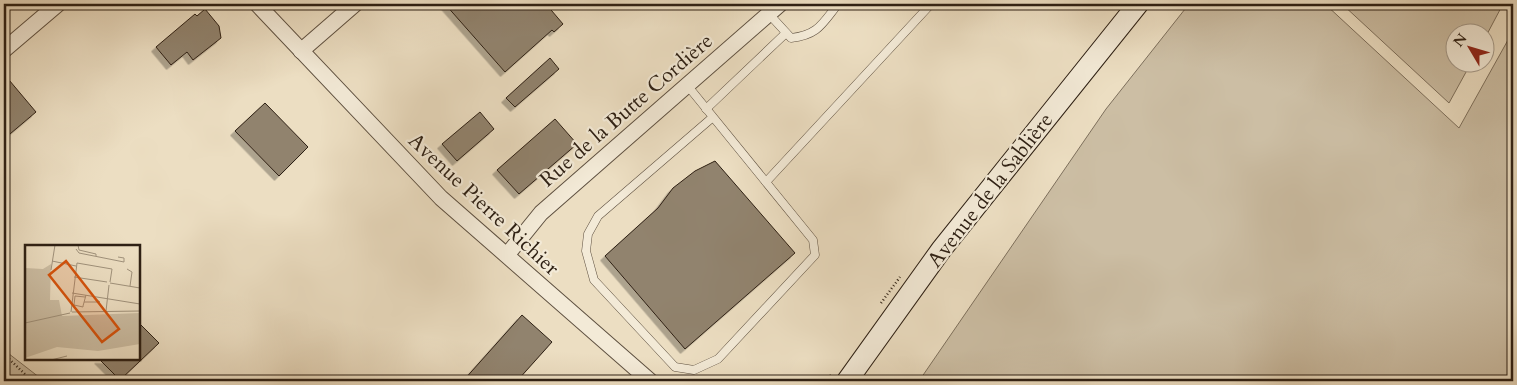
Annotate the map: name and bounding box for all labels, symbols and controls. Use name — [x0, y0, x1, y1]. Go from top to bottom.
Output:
north arrow — [1444, 22, 1494, 72]
street label: Rue de la Butte Cordière — [533, 27, 719, 194]
text: N — [1449, 30, 1471, 51]
street label: Avenue de la Sablière — [921, 107, 1060, 274]
street label: Avenue Pierre Richier — [402, 127, 566, 282]
inset map — [25, 245, 140, 360]

